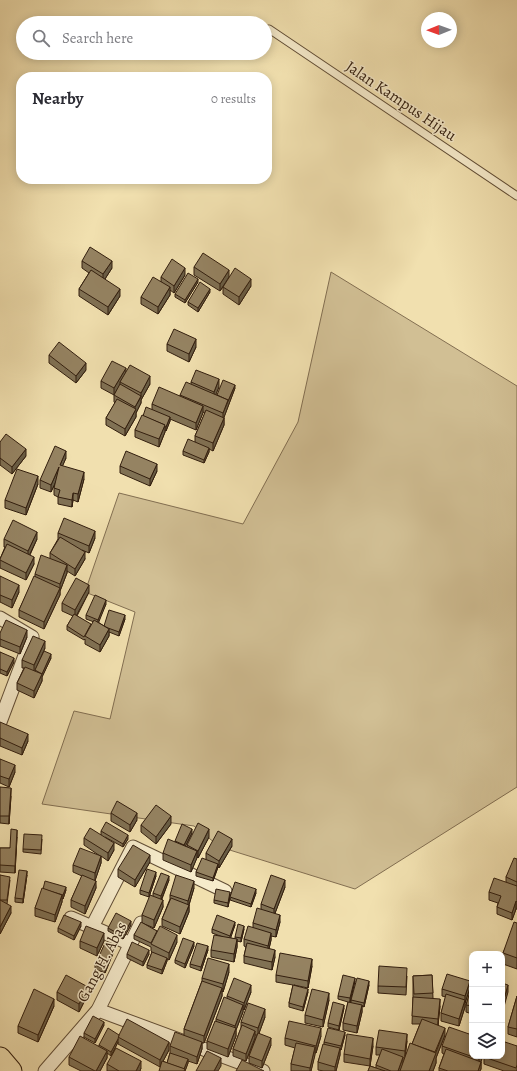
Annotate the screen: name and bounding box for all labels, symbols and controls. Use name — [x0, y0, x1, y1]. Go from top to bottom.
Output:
north arrow — [421, 12, 457, 48]
search box — [16, 16, 272, 60]
icon: search — [30, 27, 52, 49]
text: Search here — [62, 28, 133, 48]
street label: Jalan Kampus Hijau — [341, 56, 461, 146]
text: Nearby — [32, 87, 83, 110]
text: 0 results — [211, 90, 256, 107]
street label: Gang H. Abas — [72, 918, 132, 1006]
map controls — [469, 951, 505, 1059]
button: + — [469, 951, 505, 987]
button: − — [469, 987, 505, 1023]
button: layers — [469, 1023, 505, 1059]

